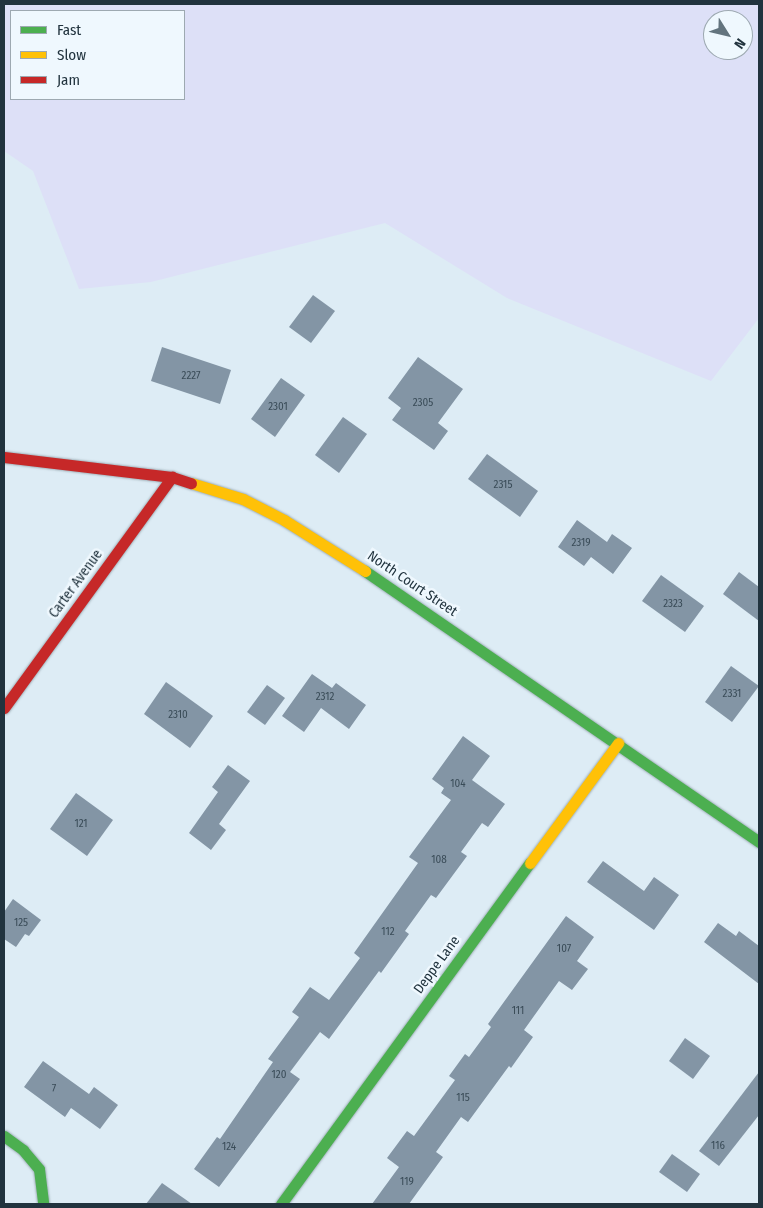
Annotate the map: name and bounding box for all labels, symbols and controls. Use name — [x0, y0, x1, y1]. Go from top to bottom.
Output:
legend — [10, 10, 185, 100]
north arrow — [703, 10, 753, 60]
text: Fast — [57, 21, 81, 39]
text: N — [730, 35, 749, 52]
text: Slow — [57, 46, 86, 64]
text: Jam — [57, 71, 80, 89]
house number: 2227 — [182, 369, 200, 383]
house number: 2305 — [413, 396, 433, 410]
house number: 2301 — [268, 400, 288, 414]
house number: 2315 — [494, 478, 512, 492]
house number: 2319 — [571, 536, 591, 550]
street label: Carter Avenue — [46, 547, 106, 621]
street label: North Court Street — [364, 548, 460, 620]
house number: 2323 — [663, 597, 683, 611]
house number: 2331 — [723, 687, 741, 701]
house number: 2312 — [316, 690, 334, 704]
house number: 2310 — [168, 708, 188, 722]
house number: 104 — [450, 777, 466, 791]
house number: 121 — [74, 817, 88, 831]
house number: 108 — [431, 853, 447, 867]
house number: 125 — [14, 916, 28, 930]
house number: 112 — [381, 925, 395, 939]
street label: Deppe Lane — [410, 933, 464, 997]
house number: 107 — [557, 942, 571, 956]
house number: 111 — [512, 1004, 524, 1018]
house number: 120 — [272, 1068, 286, 1082]
house number: 7 — [52, 1082, 56, 1096]
house number: 115 — [456, 1091, 470, 1105]
house number: 116 — [711, 1139, 725, 1153]
house number: 124 — [222, 1140, 236, 1154]
house number: 119 — [400, 1175, 414, 1189]

